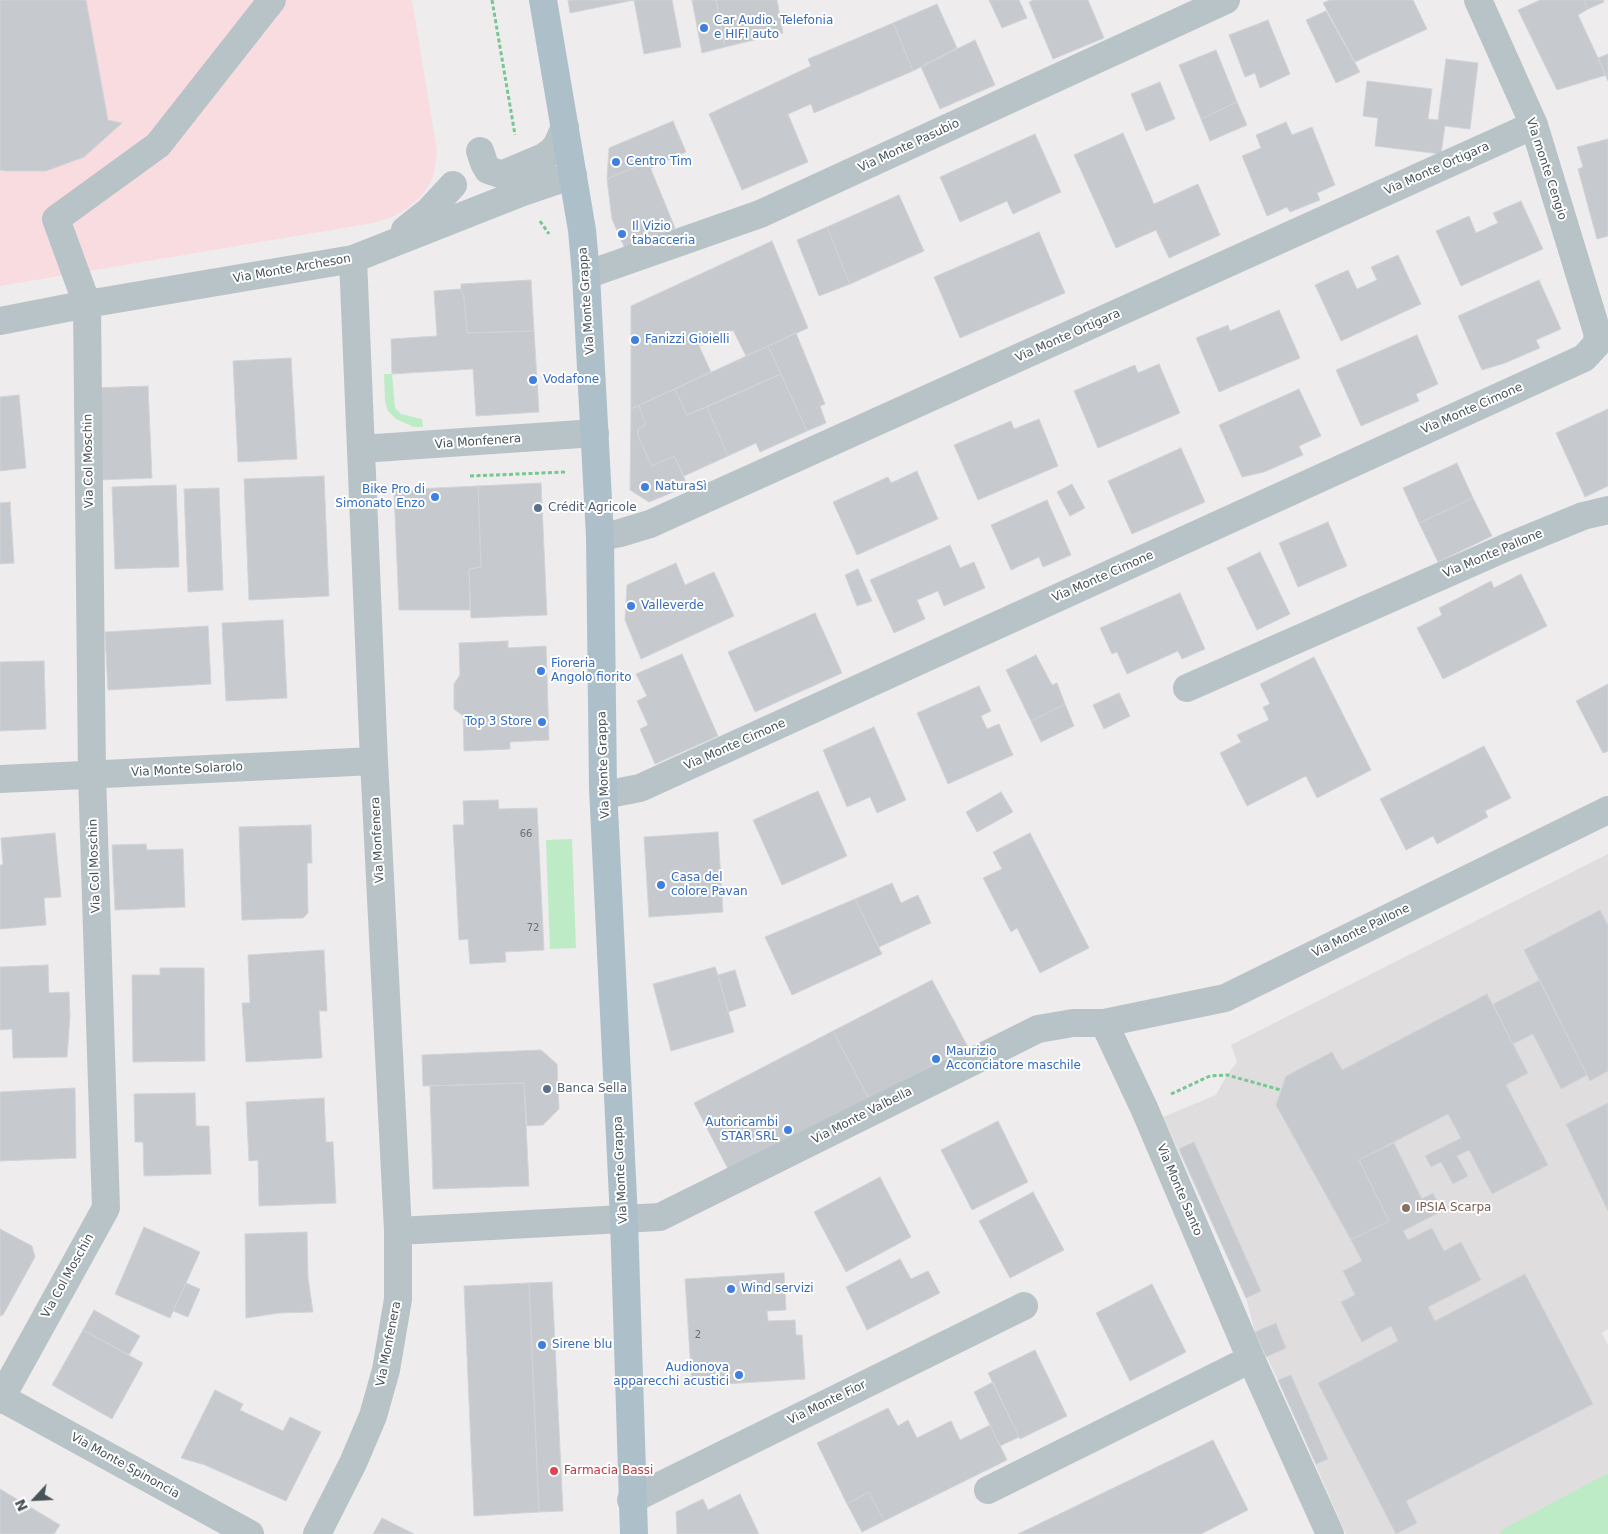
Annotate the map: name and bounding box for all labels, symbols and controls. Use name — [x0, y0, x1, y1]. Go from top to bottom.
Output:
place label: Car Audio. Telefonia e HIFI auto — [714, 14, 833, 42]
marker: Car Audio. Telefonia e HIFI auto — [698, 22, 710, 34]
street label: Via Monte Pasubio — [856, 116, 962, 176]
street label: Via monte Cengio — [1523, 116, 1569, 222]
street label: Via Monte Ortigara — [1382, 139, 1492, 199]
place label: Centro Tim — [626, 155, 692, 169]
marker: Centro Tim — [610, 156, 622, 168]
place label: Il Vizio tabacceria — [632, 220, 695, 248]
marker: Il Vizio tabacceria — [616, 228, 628, 240]
street label: Via Monte Grappa — [576, 247, 598, 355]
street label: Via Monte Archeson — [232, 252, 352, 286]
street label: Via Monte Ortigara — [1013, 306, 1123, 366]
place label: Fanizzi Gioielli — [645, 333, 730, 347]
marker: Fanizzi Gioielli — [629, 334, 641, 346]
place label: Vodafone — [543, 373, 599, 387]
marker: Vodafone — [527, 374, 539, 386]
street label: Via Monte Cimone — [1419, 380, 1525, 438]
street label: Via Col Moschin — [81, 414, 97, 508]
street label: Via Monfenera — [434, 432, 522, 452]
place label: NaturaSì — [655, 480, 707, 494]
marker: NaturaSì — [639, 481, 651, 493]
place label: Bike Pro di Simonato Enzo — [335, 483, 425, 511]
marker: Bike Pro di Simonato Enzo — [429, 491, 441, 503]
place label: Crédit Agricole — [548, 501, 637, 515]
marker: Crédit Agricole — [532, 502, 544, 514]
street label: Via Monte Pallone — [1441, 527, 1545, 581]
street label: Via Monte Cimone — [1050, 548, 1156, 606]
place label: Valleverde — [641, 599, 704, 613]
marker: Valleverde — [625, 600, 637, 612]
place label: Fioreria Angolo fiorito — [551, 657, 631, 685]
marker: Fioreria Angolo fiorito — [535, 665, 547, 677]
street label: Via Monte Grappa — [595, 711, 613, 819]
place label: Top 3 Store — [465, 715, 532, 729]
marker: Top 3 Store — [536, 716, 548, 728]
street label: Via Monte Cimone — [682, 716, 788, 774]
street label: Via Monte Solarolo — [131, 760, 243, 780]
street label: Via Monfenera — [369, 796, 387, 884]
street label: Via Col Moschin — [86, 819, 104, 913]
house number: 66 — [520, 828, 532, 840]
place label: Casa del colore Pavan — [671, 871, 748, 899]
marker: Casa del colore Pavan — [655, 879, 667, 891]
street label: Via Monte Pallone — [1310, 901, 1412, 961]
house number: 72 — [527, 922, 539, 934]
place label: Maurizio Acconciatore maschile — [946, 1045, 1081, 1073]
marker: Maurizio Acconciatore maschile — [930, 1053, 942, 1065]
place label: Banca Sella — [557, 1082, 627, 1096]
marker: Banca Sella — [541, 1083, 553, 1095]
street label: Via Monte Valbella — [809, 1084, 915, 1148]
street label: Via Monte Grappa — [611, 1116, 631, 1224]
place label: Autoricambi STAR SRL — [705, 1116, 778, 1144]
marker: Autoricambi STAR SRL — [782, 1124, 794, 1136]
street label: Via Monte Santo — [1153, 1142, 1205, 1238]
place label: IPSIA Scarpa — [1416, 1201, 1491, 1215]
marker: IPSIA Scarpa — [1400, 1202, 1412, 1214]
street label: Via Col Moschin — [39, 1231, 97, 1321]
place label: Wind servizi — [741, 1282, 814, 1296]
marker: Wind servizi — [725, 1283, 737, 1295]
street label: Via Monfenera — [374, 1300, 404, 1388]
house number: 2 — [695, 1329, 701, 1341]
place label: Sirene blu — [552, 1338, 612, 1352]
marker: Sirene blu — [536, 1339, 548, 1351]
place label: Audionova apparecchi acustici — [613, 1361, 729, 1389]
marker: Audionova apparecchi acustici — [733, 1369, 745, 1381]
street label: Via Monte Fior — [786, 1378, 868, 1428]
street label: Via Monte Spinoncia — [68, 1430, 182, 1502]
place label: Farmacia Bassi — [564, 1464, 653, 1478]
marker: Farmacia Bassi — [548, 1465, 560, 1477]
north arrow — [10, 1474, 60, 1524]
text: N — [12, 1497, 31, 1514]

